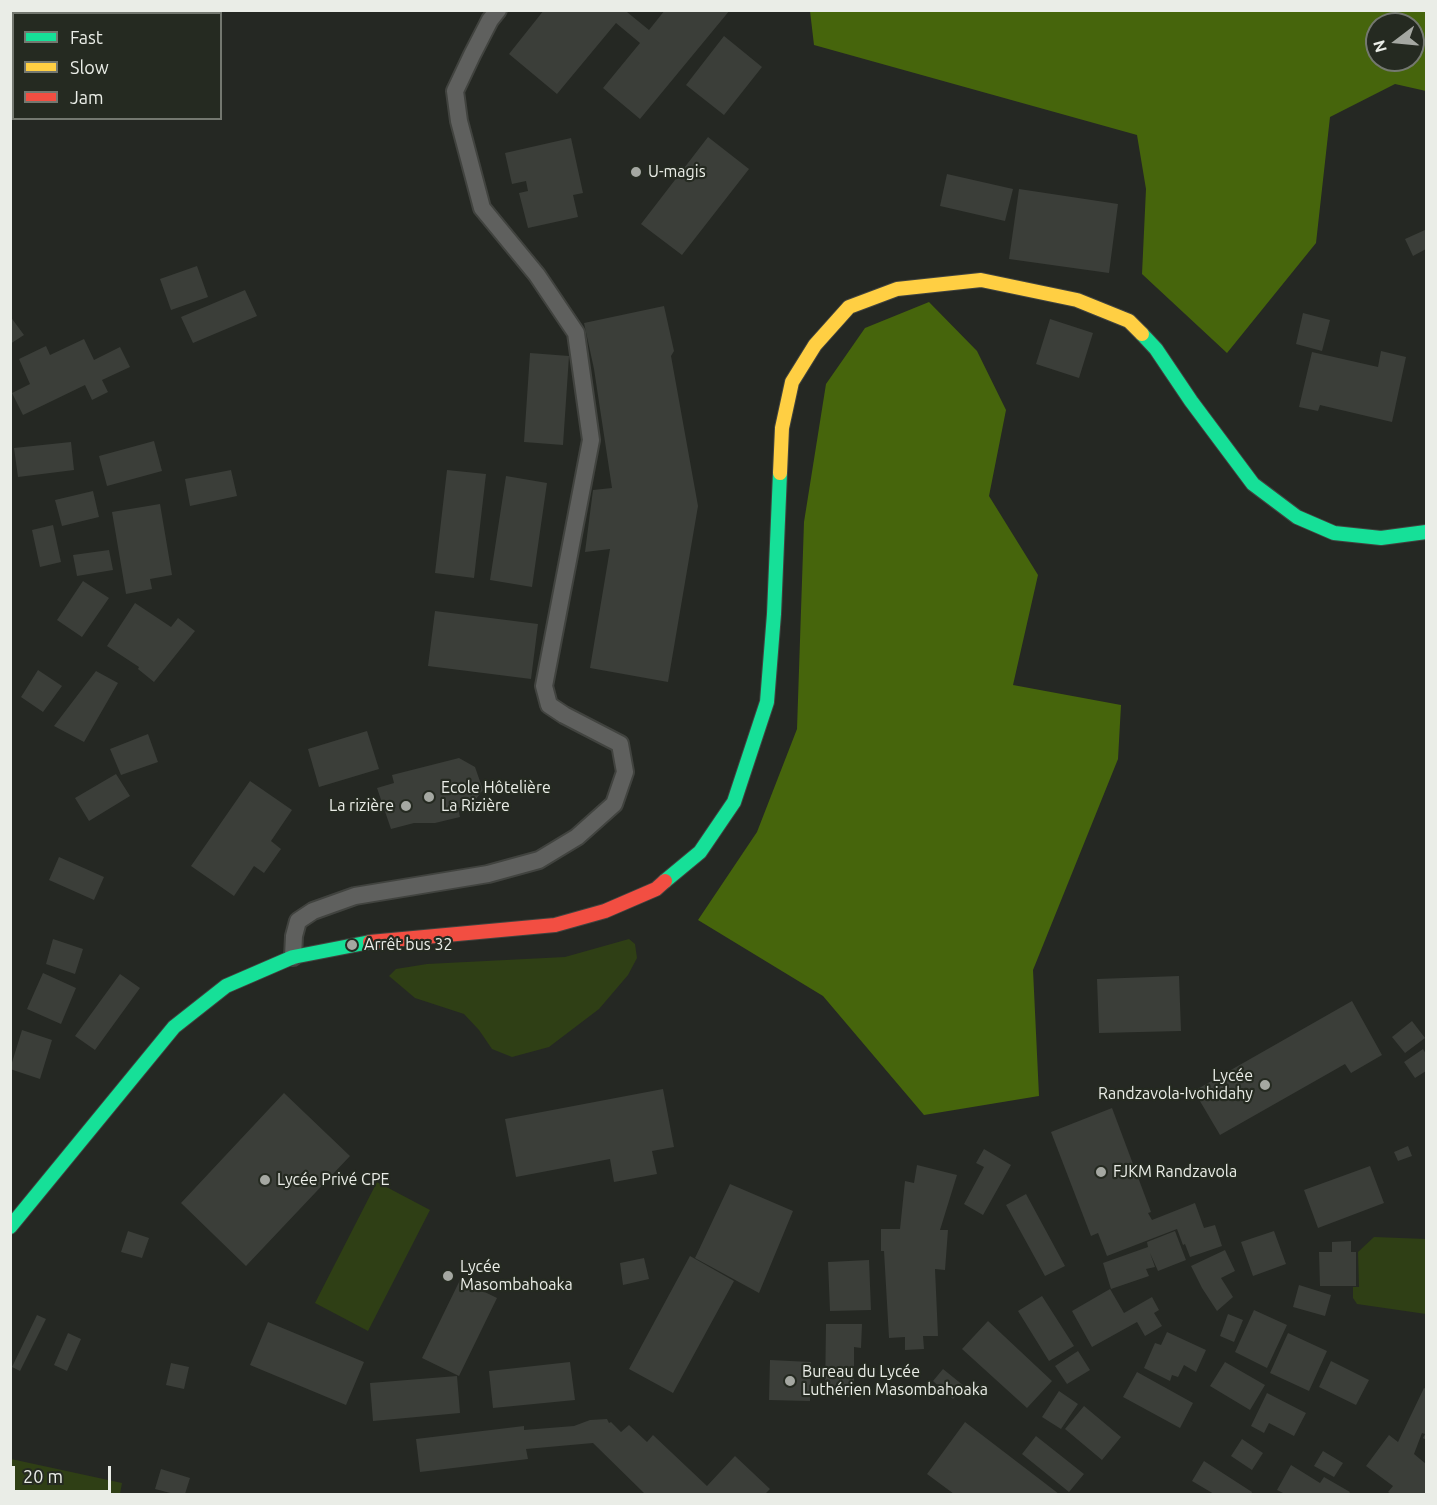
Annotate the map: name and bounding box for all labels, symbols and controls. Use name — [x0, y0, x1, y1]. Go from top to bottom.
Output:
legend — [12, 12, 222, 120]
north arrow — [1365, 12, 1425, 72]
text: Fast — [70, 27, 103, 47]
text: N — [1369, 38, 1390, 55]
text: Slow — [70, 57, 109, 77]
text: Jam — [70, 87, 104, 107]
place label: U-magis — [648, 162, 706, 182]
marker: U-magis — [629, 165, 643, 179]
place label: Ecole Hôtelière La Rizière — [441, 778, 551, 816]
marker: Ecole Hôtelière La Rizière — [422, 790, 436, 804]
place label: La rizière — [329, 796, 394, 816]
marker: La rizière — [399, 799, 413, 813]
place label: Arrêt bus 32 — [364, 935, 452, 955]
marker: Arrêt bus 32 — [345, 938, 359, 952]
place label: Lycée Randzavola-Ivohidahy — [1098, 1066, 1253, 1104]
marker: Lycée Randzavola-Ivohidahy — [1258, 1078, 1272, 1092]
place label: FJKM Randzavola — [1113, 1162, 1237, 1182]
marker: FJKM Randzavola — [1094, 1165, 1108, 1179]
place label: Lycée Privé CPE — [277, 1170, 389, 1190]
marker: Lycée Privé CPE — [258, 1173, 272, 1187]
place label: Lycée Masombahoaka — [460, 1257, 573, 1295]
marker: Lycée Masombahoaka — [441, 1269, 455, 1283]
place label: Bureau du Lycée Luthérien Masombahoaka — [802, 1362, 988, 1400]
marker: Bureau du Lycée Luthérien Masombahoaka — [783, 1374, 797, 1388]
scale bar — [15, 1454, 114, 1492]
text: 20 m — [23, 1466, 63, 1486]

